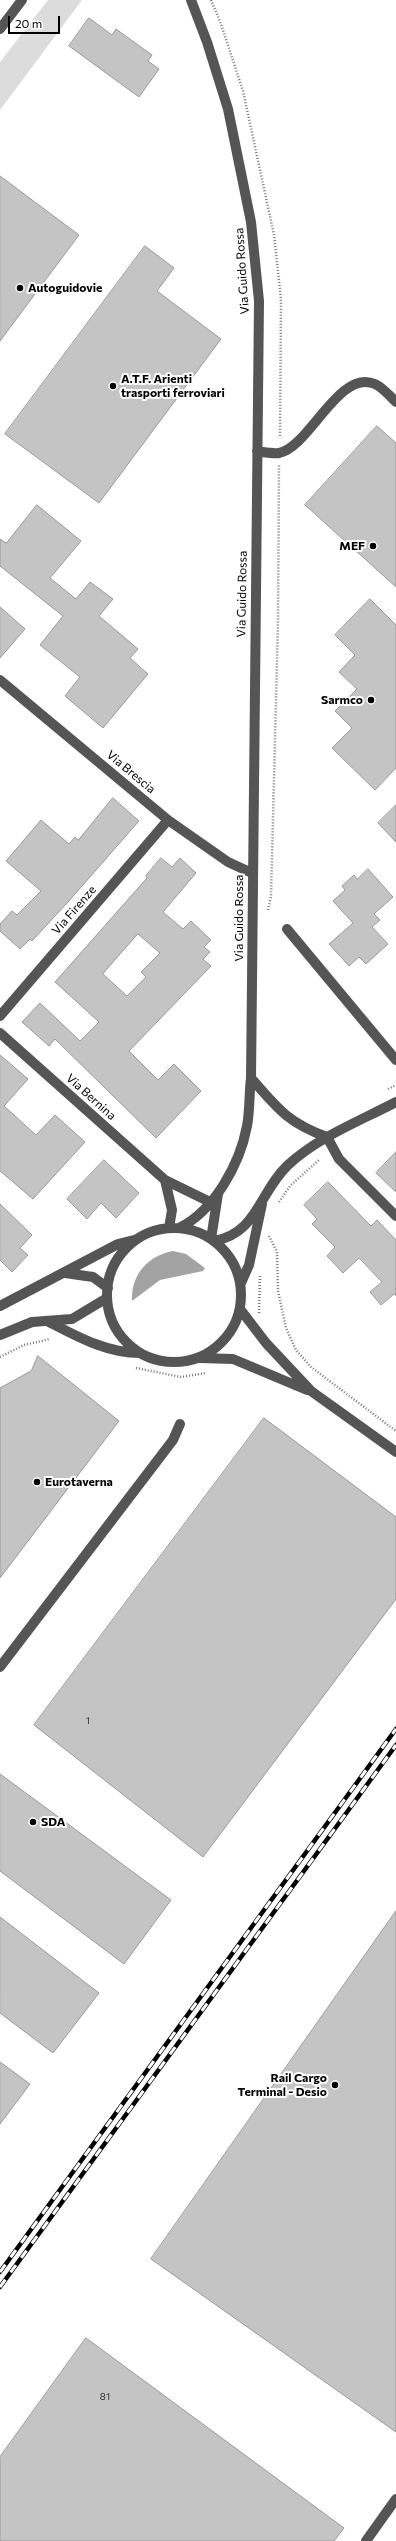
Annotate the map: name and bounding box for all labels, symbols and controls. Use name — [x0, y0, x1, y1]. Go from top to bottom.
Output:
scale bar — [10, 8, 62, 34]
text: 20 m — [15, 16, 42, 30]
street label: Via Guido Rossa — [232, 227, 252, 315]
place label: Autoguidovie — [28, 281, 102, 295]
marker: Autoguidovie — [15, 283, 25, 293]
place label: A.T.F. Arienti trasporti ferroviari — [121, 372, 225, 400]
marker: A.T.F. Arienti trasporti ferroviari — [108, 381, 118, 391]
place label: MEF — [339, 539, 365, 553]
marker: MEF — [368, 541, 378, 551]
street label: Via Guido Rossa — [234, 551, 250, 637]
place label: Sarmco — [321, 693, 363, 707]
marker: Sarmco — [366, 695, 376, 705]
street label: Via Brescia — [104, 747, 158, 797]
street label: Via Guido Rossa — [232, 875, 246, 961]
street label: Via Firenze — [49, 883, 99, 937]
street label: Via Bernina — [63, 1071, 119, 1123]
place label: Eurotaverna — [45, 1475, 113, 1489]
marker: Eurotaverna — [32, 1477, 42, 1487]
house number: 1 — [86, 1715, 90, 1727]
place label: SDA — [41, 1815, 65, 1829]
marker: SDA — [28, 1817, 38, 1827]
place label: Rail Cargo Terminal - Desio — [238, 2071, 327, 2099]
marker: Rail Cargo Terminal - Desio — [330, 2080, 340, 2090]
house number: 81 — [100, 2391, 110, 2403]

